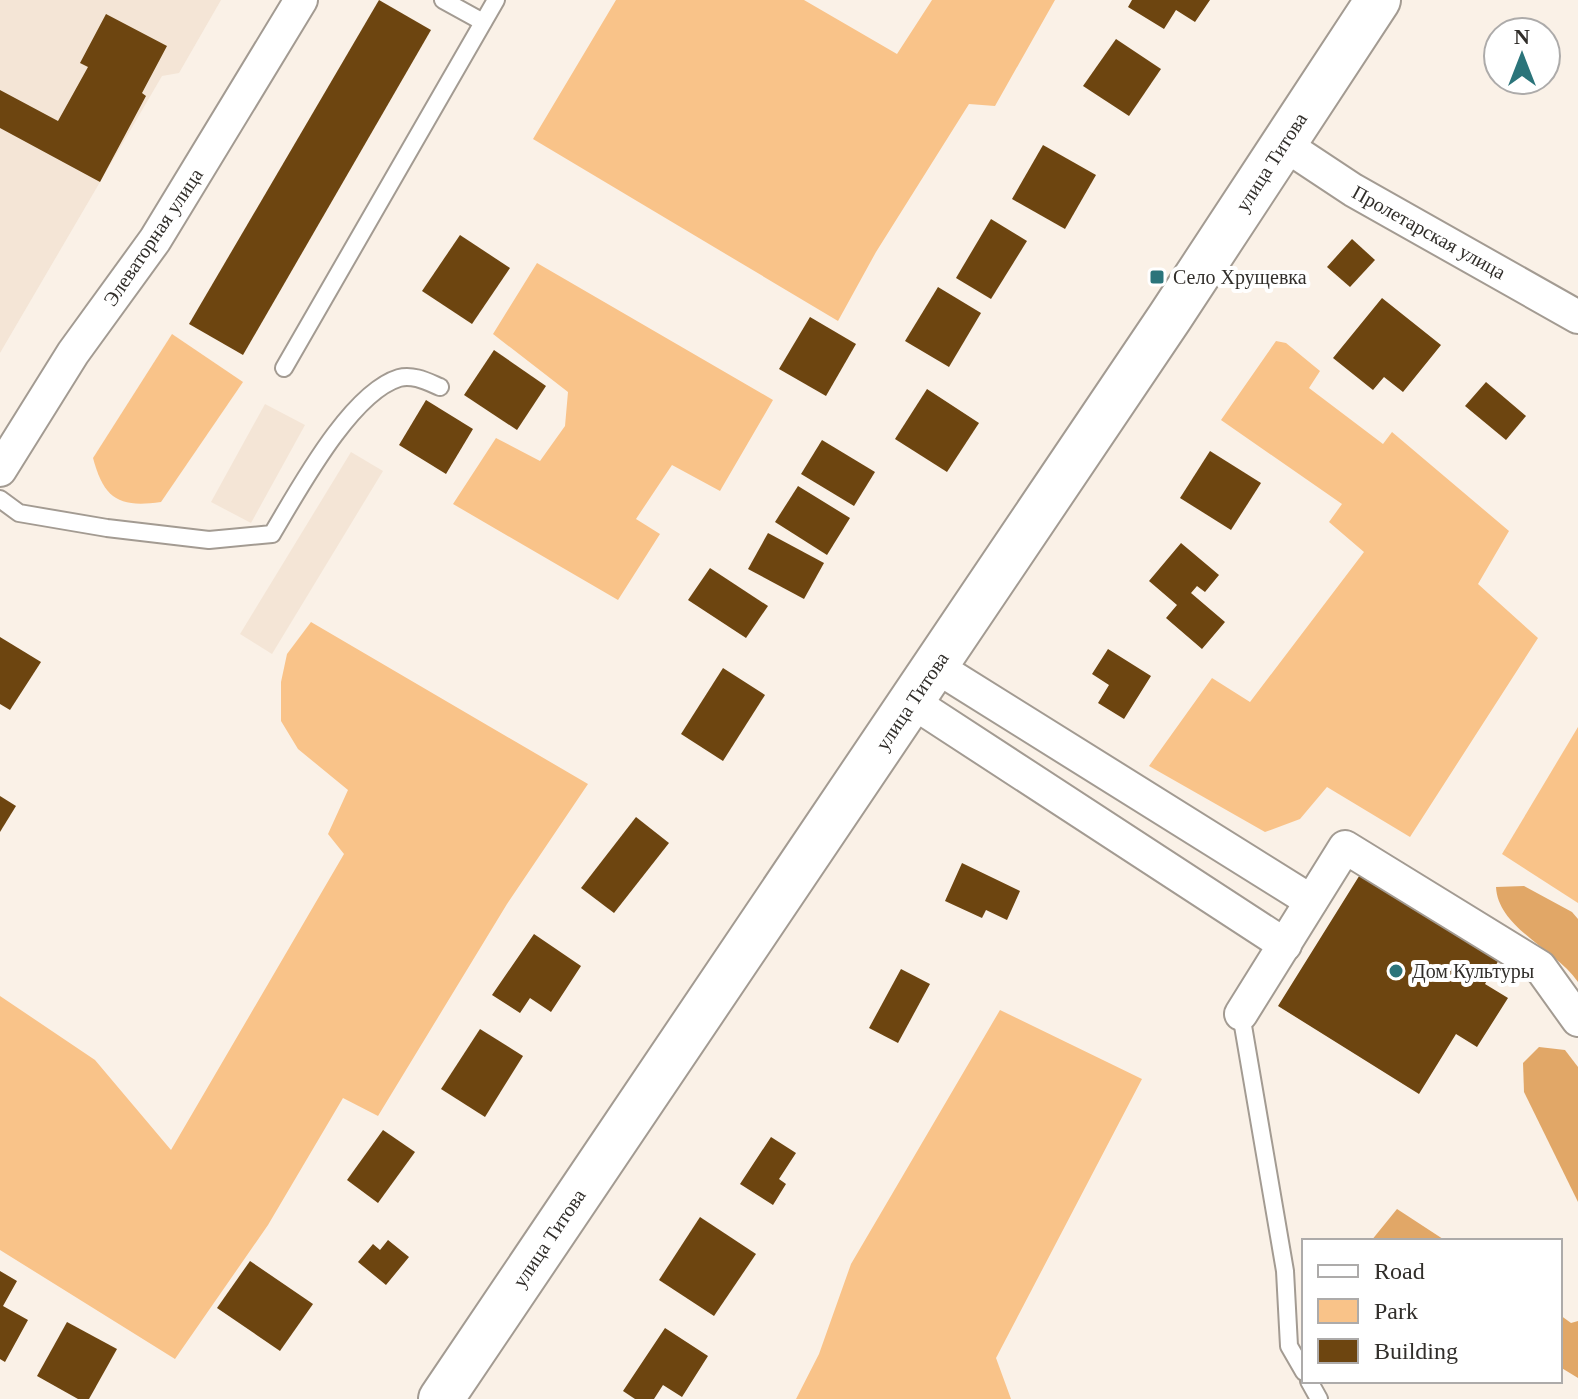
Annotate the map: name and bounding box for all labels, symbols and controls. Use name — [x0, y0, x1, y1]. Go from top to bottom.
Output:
north arrow — [1482, 16, 1562, 96]
text: N — [1514, 24, 1530, 49]
street label: улица Титова — [1231, 108, 1312, 216]
street label: Элеваторная улица — [99, 164, 208, 310]
street label: Пролетарская улица — [1348, 181, 1510, 284]
place label: Село Хрущевка — [1173, 266, 1307, 289]
marker: Село Хрущевка — [1148, 268, 1166, 286]
street label: улица Титова — [871, 648, 954, 755]
place label: Дом Культуры — [1412, 960, 1534, 983]
marker: Дом Культуры — [1387, 962, 1405, 980]
street label: улица Титова — [508, 1185, 591, 1292]
legend — [1302, 1239, 1562, 1383]
text: Road — [1374, 1258, 1425, 1284]
text: Park — [1374, 1298, 1418, 1324]
text: Building — [1374, 1338, 1458, 1364]

